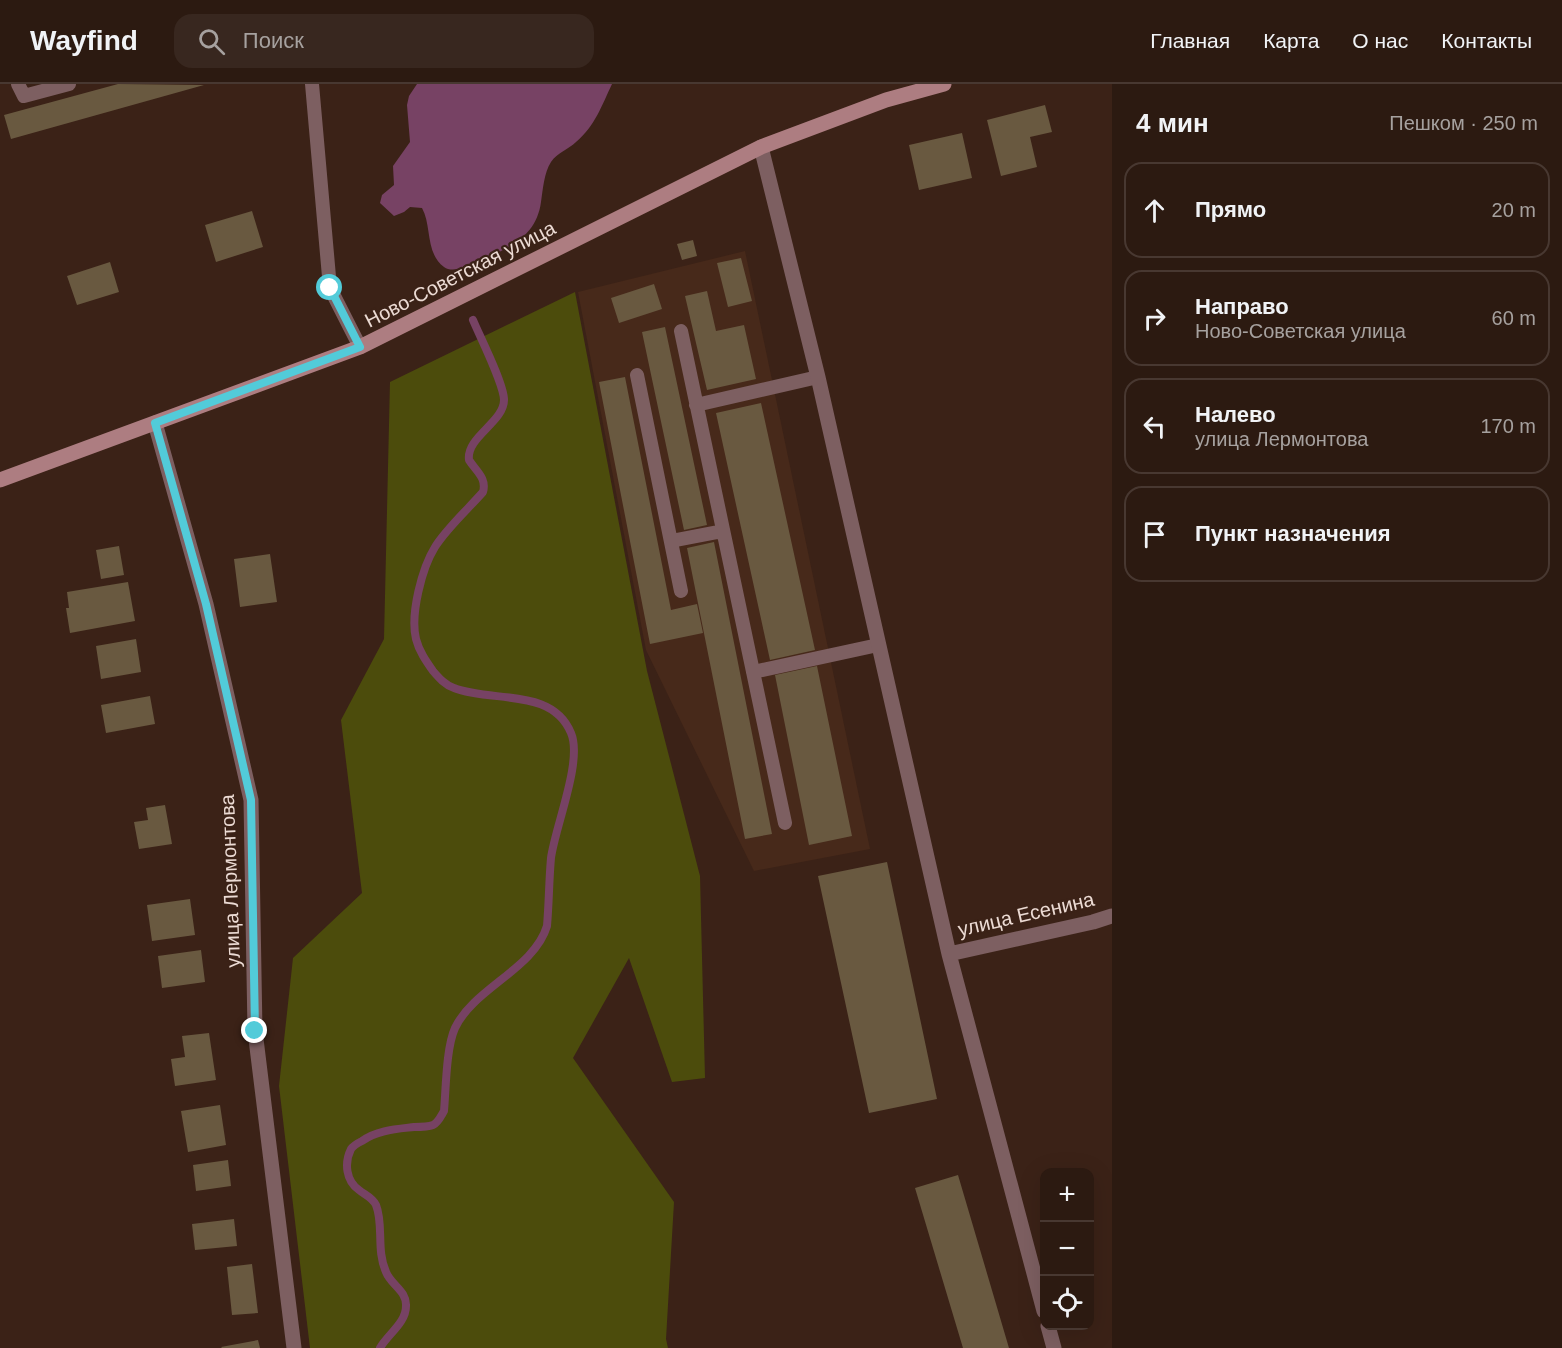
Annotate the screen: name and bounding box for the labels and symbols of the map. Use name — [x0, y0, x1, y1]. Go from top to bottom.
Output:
street label: Ново-Советская улица — [361, 216, 560, 332]
route start — [316, 274, 342, 300]
street label: улица Лермонтова — [216, 793, 244, 968]
street label: улица Есенина — [956, 887, 1097, 940]
route end — [241, 1017, 267, 1043]

